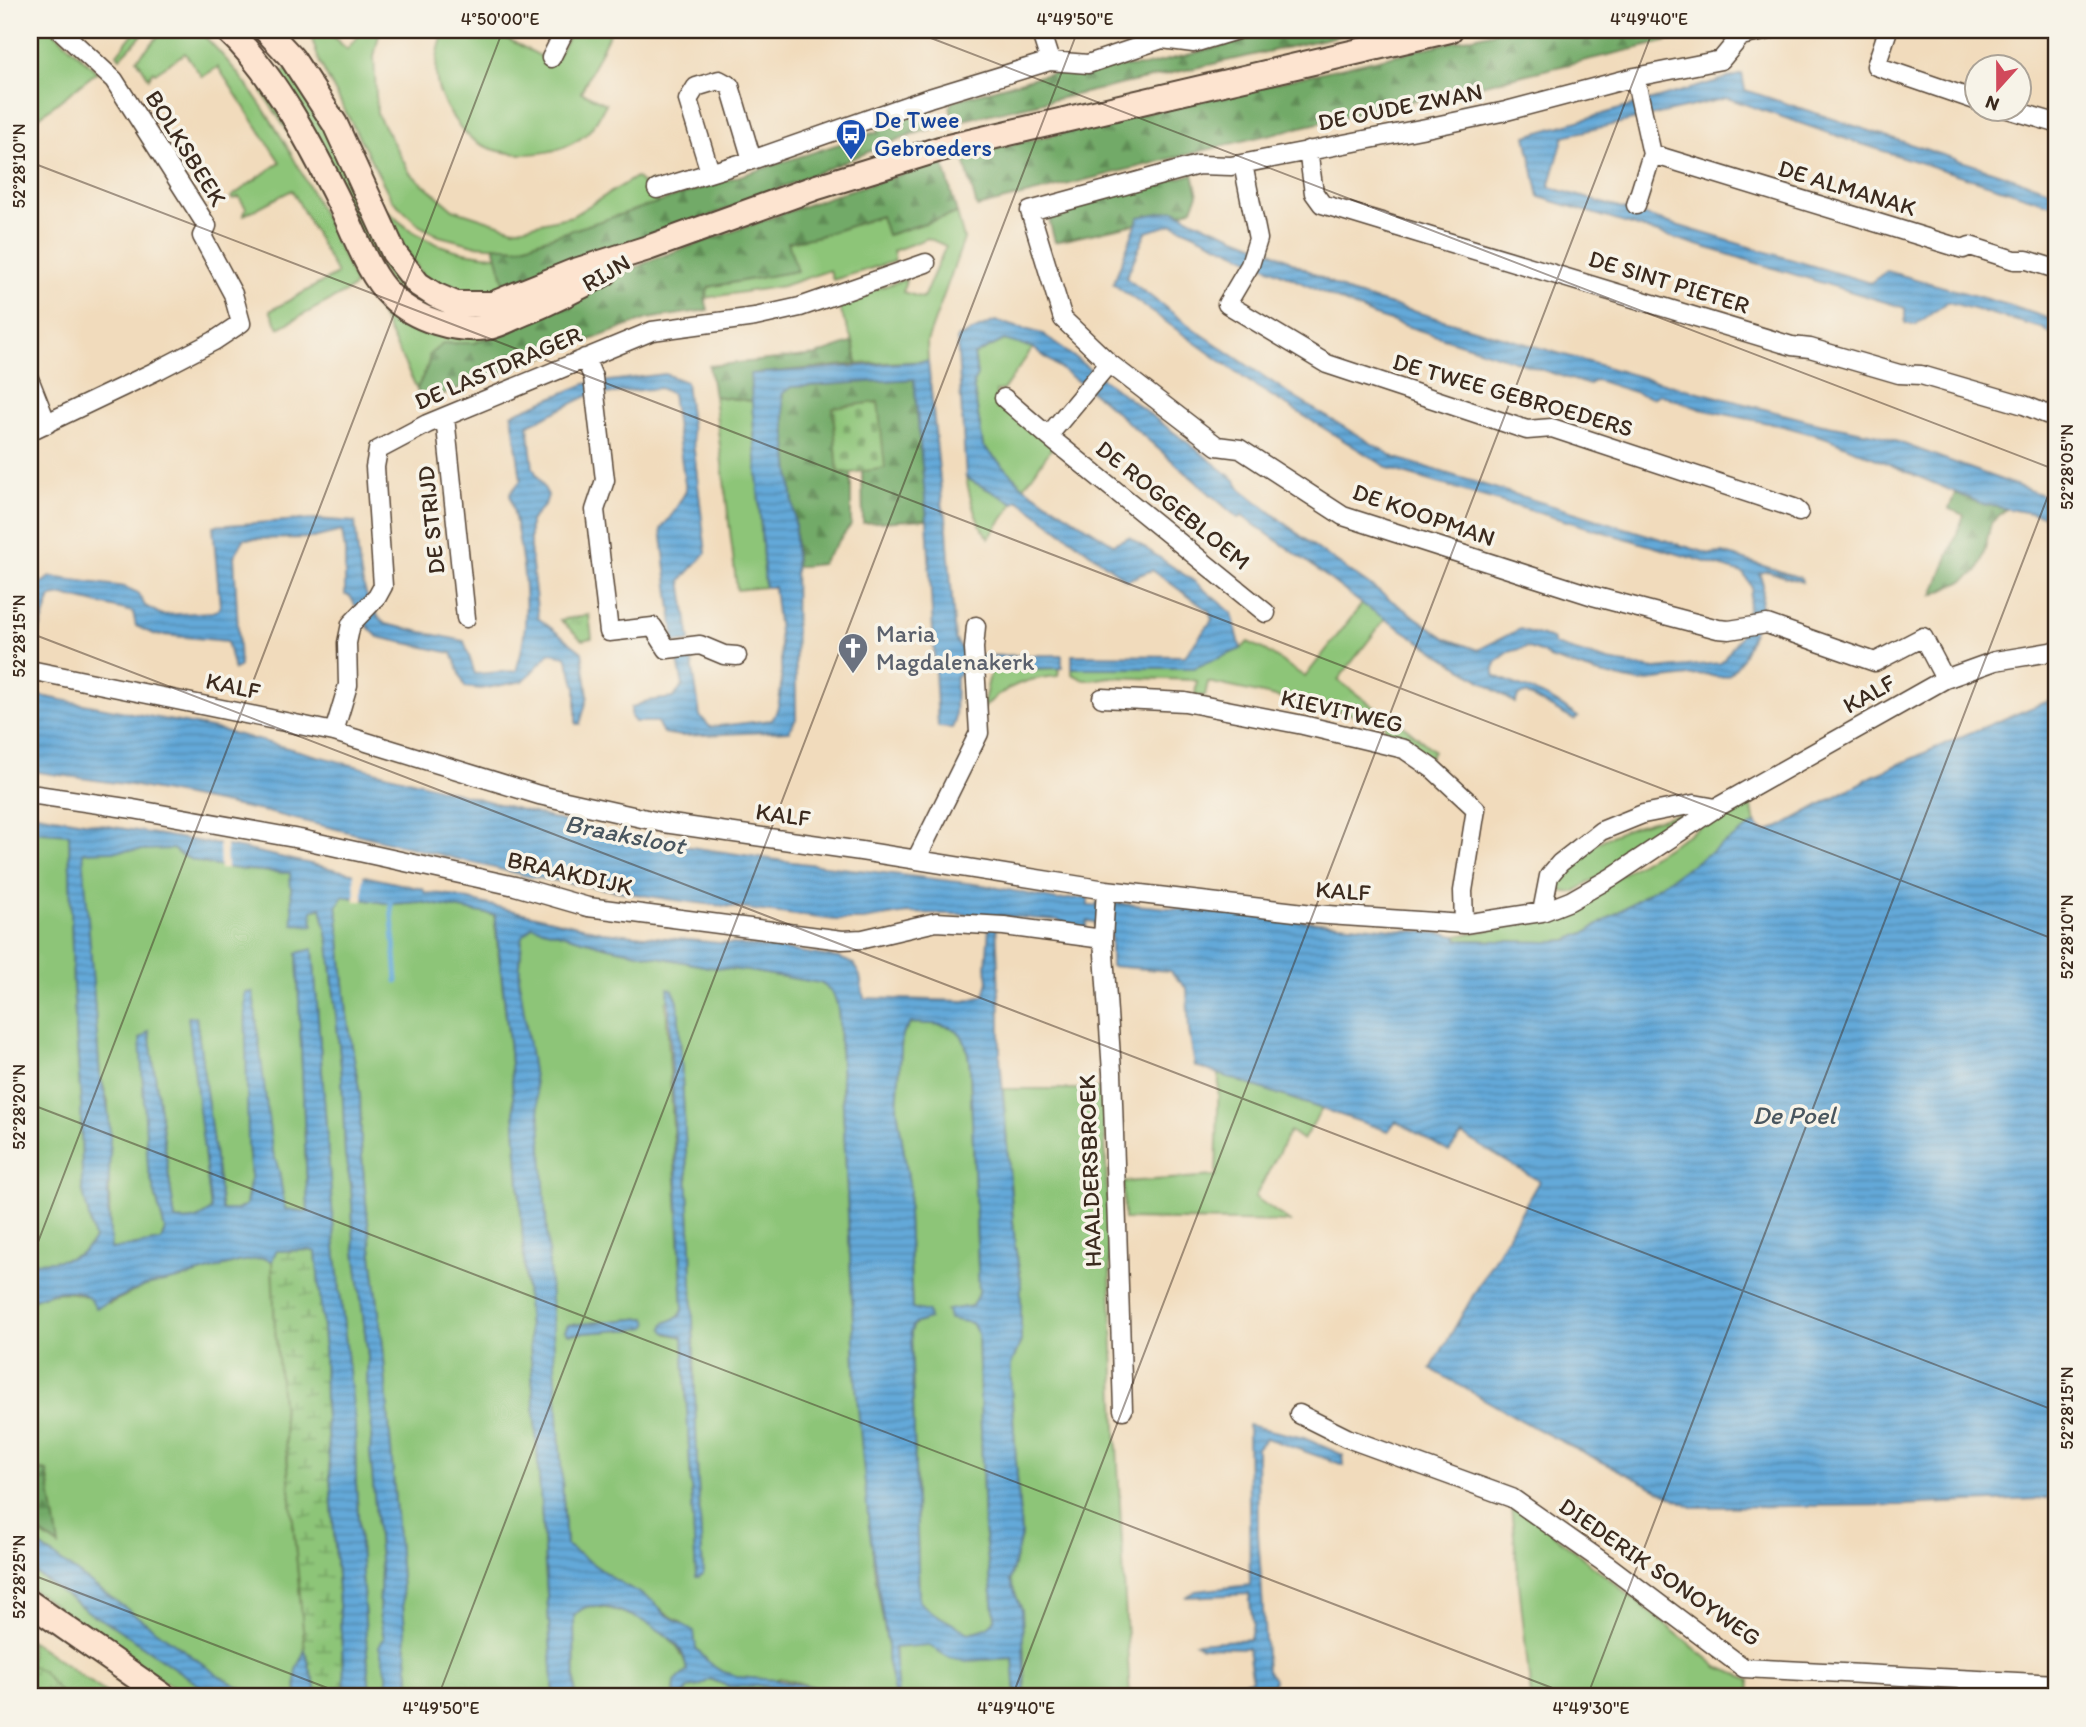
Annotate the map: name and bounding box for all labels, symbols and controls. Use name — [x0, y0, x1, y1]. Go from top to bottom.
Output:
text: 4°50'00"E — [461, 8, 539, 30]
text: 4°49'50"E — [1037, 8, 1113, 30]
text: 4°49'40"E — [1610, 8, 1688, 30]
north arrow — [1964, 52, 2034, 122]
street label: DE OUDE ZWAN — [1315, 76, 1485, 137]
street label: BOLKSBEEK — [139, 84, 234, 212]
text: N — [1982, 90, 2002, 116]
place label: De Twee Gebroeders — [874, 105, 992, 162]
bus stop icon: De Twee Gebroeders — [834, 117, 868, 161]
text: 52°28'10"N — [8, 123, 30, 209]
street label: DE ALMANAK — [1775, 153, 1920, 222]
street label: DE SINT PIETER — [1585, 243, 1753, 320]
street label: RIJN — [577, 247, 635, 298]
street label: DE LASTDRAGER — [410, 319, 586, 416]
street label: DE TWEE GEBROEDERS — [1390, 346, 1637, 443]
text: 52°28'05"N — [2056, 424, 2078, 510]
street label: DE ROGGEBLOEM — [1090, 434, 1256, 576]
street label: DE STRIJD — [410, 464, 451, 576]
street label: DE KOOPMAN — [1349, 477, 1499, 552]
text: 52°28'15"N — [8, 594, 30, 678]
place label: Maria Magdalenakerk — [876, 619, 1035, 676]
church icon: Maria Magdalenakerk — [836, 631, 870, 675]
street label: KALF — [203, 666, 264, 706]
street label: KALF — [1838, 667, 1901, 720]
street label: KIEVITWEG — [1278, 682, 1406, 739]
street label: KALF — [754, 796, 813, 833]
water label: Braaksloot — [562, 807, 690, 862]
street label: BRAAKDIJK — [505, 844, 636, 901]
street label: KALF — [1315, 874, 1372, 907]
text: 52°28'10"N — [2056, 894, 2078, 980]
text: 52°28'20"N — [8, 1064, 30, 1150]
street label: HAALDERSBROEK — [1072, 1074, 1107, 1268]
water label: De Poel — [1752, 1099, 1837, 1131]
text: 52°28'15"N — [2056, 1366, 2078, 1450]
street label: DIEDERIK SONOYWEG — [1554, 1491, 1767, 1652]
text: 52°28'25"N — [8, 1535, 30, 1619]
text: 4°49'50"E — [403, 1697, 479, 1719]
text: 4°49'40"E — [977, 1697, 1055, 1719]
text: 4°49'30"E — [1552, 1697, 1630, 1719]

